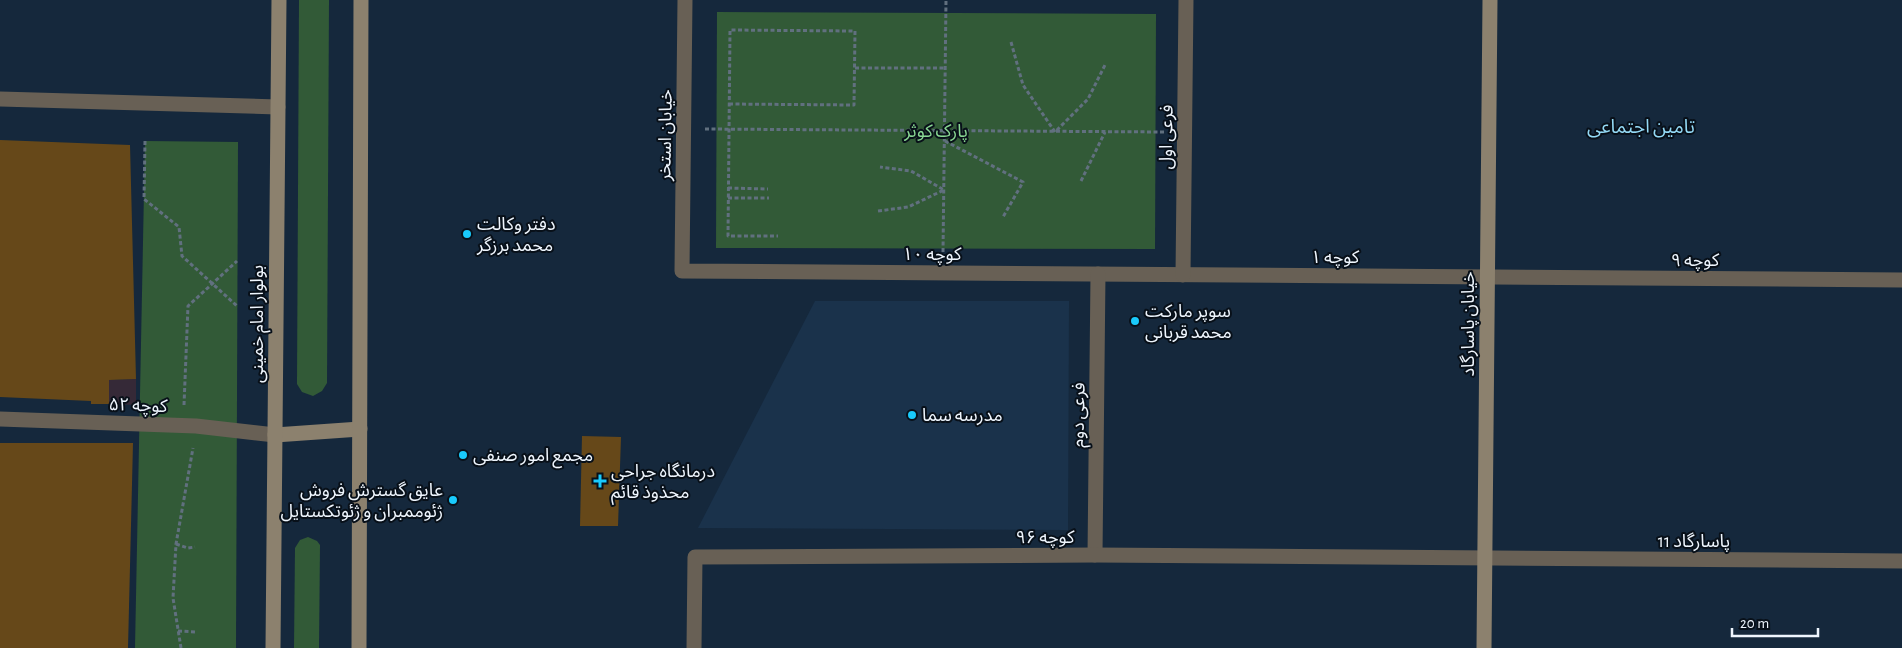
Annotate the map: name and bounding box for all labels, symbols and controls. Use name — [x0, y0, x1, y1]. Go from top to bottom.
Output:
street label: خیابان استخر — [656, 89, 677, 182]
street label: فرعی اول — [1157, 104, 1178, 170]
district label: تامین اجتماعی — [1587, 118, 1695, 138]
park label: پارک کوثر — [903, 123, 968, 142]
place label: دفتر وکالت محمد برزگر — [476, 216, 556, 256]
marker: دفتر وکالت محمد برزگر — [461, 228, 473, 240]
street label: کوچه ۱۰ — [903, 246, 962, 265]
street label: کوچه ۱ — [1311, 249, 1360, 268]
street label: کوچه ۹ — [1671, 252, 1720, 271]
street label: بولوار امام خمینی — [249, 265, 271, 383]
street label: خیابان پاسارگاد — [1459, 271, 1479, 377]
place label: سوپر مارکت محمد قربانی — [1145, 303, 1232, 343]
marker: سوپر مارکت محمد قربانی — [1129, 315, 1141, 327]
street label: فرعی دوم — [1069, 382, 1093, 448]
street label: کوچه ۵۲ — [108, 396, 168, 417]
place label: مدرسه سما — [922, 407, 1003, 426]
marker: مدرسه سما — [906, 409, 918, 421]
place label: مجمع امور صنفی — [473, 447, 593, 469]
marker: مجمع امور صنفی — [457, 449, 469, 461]
place label: درمانگاه جراحی محذوذ قائم — [611, 462, 715, 505]
marker: درمانگاه جراحی محذوذ قائم — [593, 474, 607, 488]
place label: عایق گسترش فروش ژئوممبران و ژئوتکستایل — [281, 481, 443, 522]
marker: عایق گسترش فروش ژئوممبران و ژئوتکستایل — [447, 494, 459, 506]
street label: کوچه ۹۶ — [1016, 529, 1075, 548]
street label: پاسارگاد 11 — [1658, 532, 1730, 552]
scale bar — [1732, 606, 1818, 638]
text: 20 m — [1740, 616, 1769, 631]

